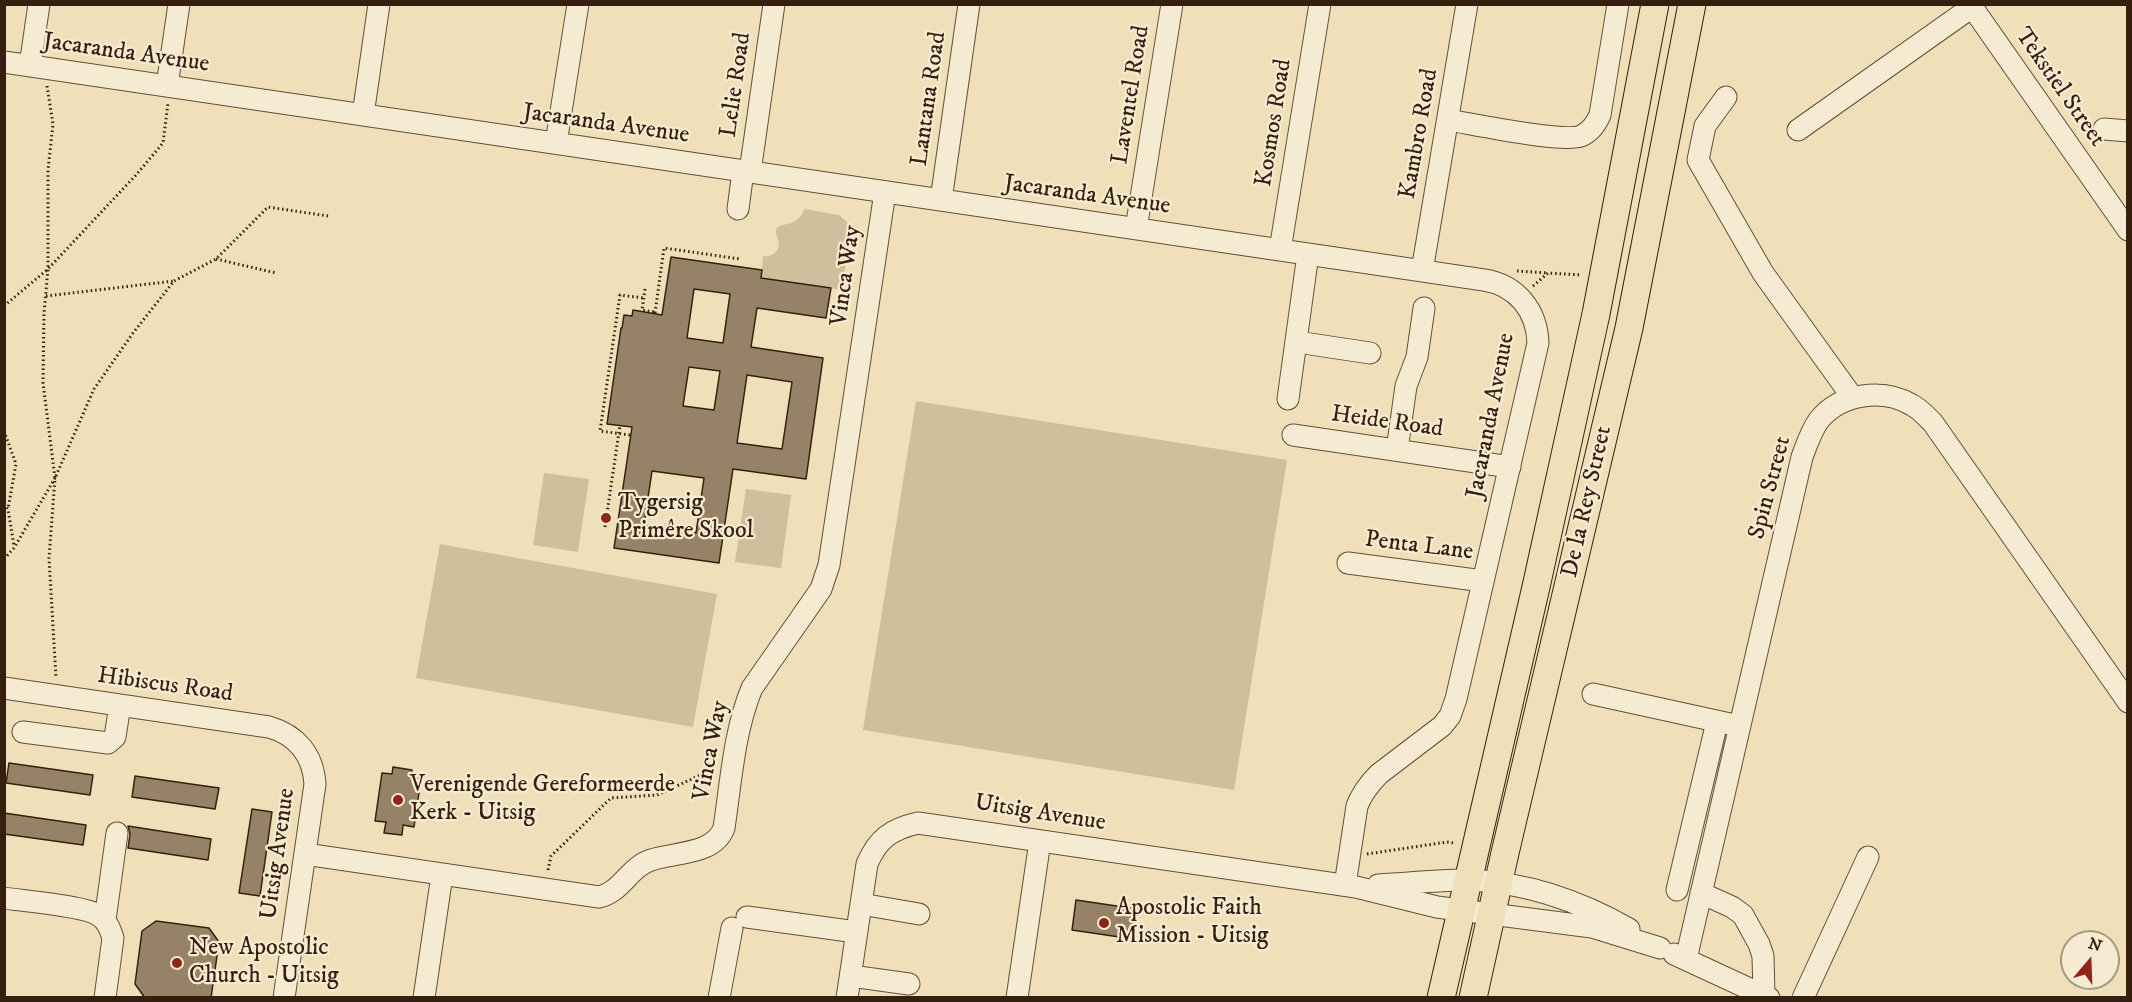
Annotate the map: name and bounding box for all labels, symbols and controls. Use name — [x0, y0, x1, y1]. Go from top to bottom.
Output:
street label: Tekstiel Street — [2007, 23, 2111, 153]
street label: Laventel Road — [1107, 24, 1157, 166]
street label: Jacaranda Avenue — [41, 28, 211, 80]
street label: Lantana Road — [906, 30, 954, 168]
street label: Lelie Road — [715, 31, 759, 139]
street label: Kosmos Road — [1251, 57, 1299, 189]
street label: Kambro Road — [1394, 67, 1446, 201]
street label: Jacaranda Avenue — [521, 99, 691, 151]
street label: Jacaranda Avenue — [1002, 170, 1172, 222]
street label: Vinca Way — [826, 224, 868, 328]
street label: Jacaranda Avenue — [1462, 331, 1522, 501]
street label: Heide Road — [1329, 401, 1445, 445]
street label: De la Rey Street — [1557, 423, 1619, 581]
street label: Spin Street — [1743, 433, 1799, 543]
place label: Tygersig Primêre Skool — [618, 490, 754, 546]
marker: Tygersig Primêre Skool — [599, 511, 613, 525]
street label: Penta Lane — [1363, 526, 1475, 568]
street label: Hibiscus Road — [95, 662, 235, 710]
street label: Vinca Way — [688, 699, 736, 803]
place label: Verenigende Gereformeerde Kerk - Uitsig — [410, 772, 675, 828]
street label: Uitsig Avenue — [256, 786, 302, 922]
street label: Uitsig Avenue — [972, 789, 1108, 839]
marker: Verenigende Gereformeerde Kerk - Uitsig — [391, 793, 405, 807]
place label: Apostolic Faith Mission - Uitsig — [1116, 895, 1269, 951]
marker: Apostolic Faith Mission - Uitsig — [1097, 916, 1111, 930]
north arrow — [2060, 930, 2120, 990]
text: N — [2086, 933, 2105, 956]
place label: New Apostolic Church - Uitsig — [189, 935, 339, 991]
marker: New Apostolic Church - Uitsig — [170, 956, 184, 970]

